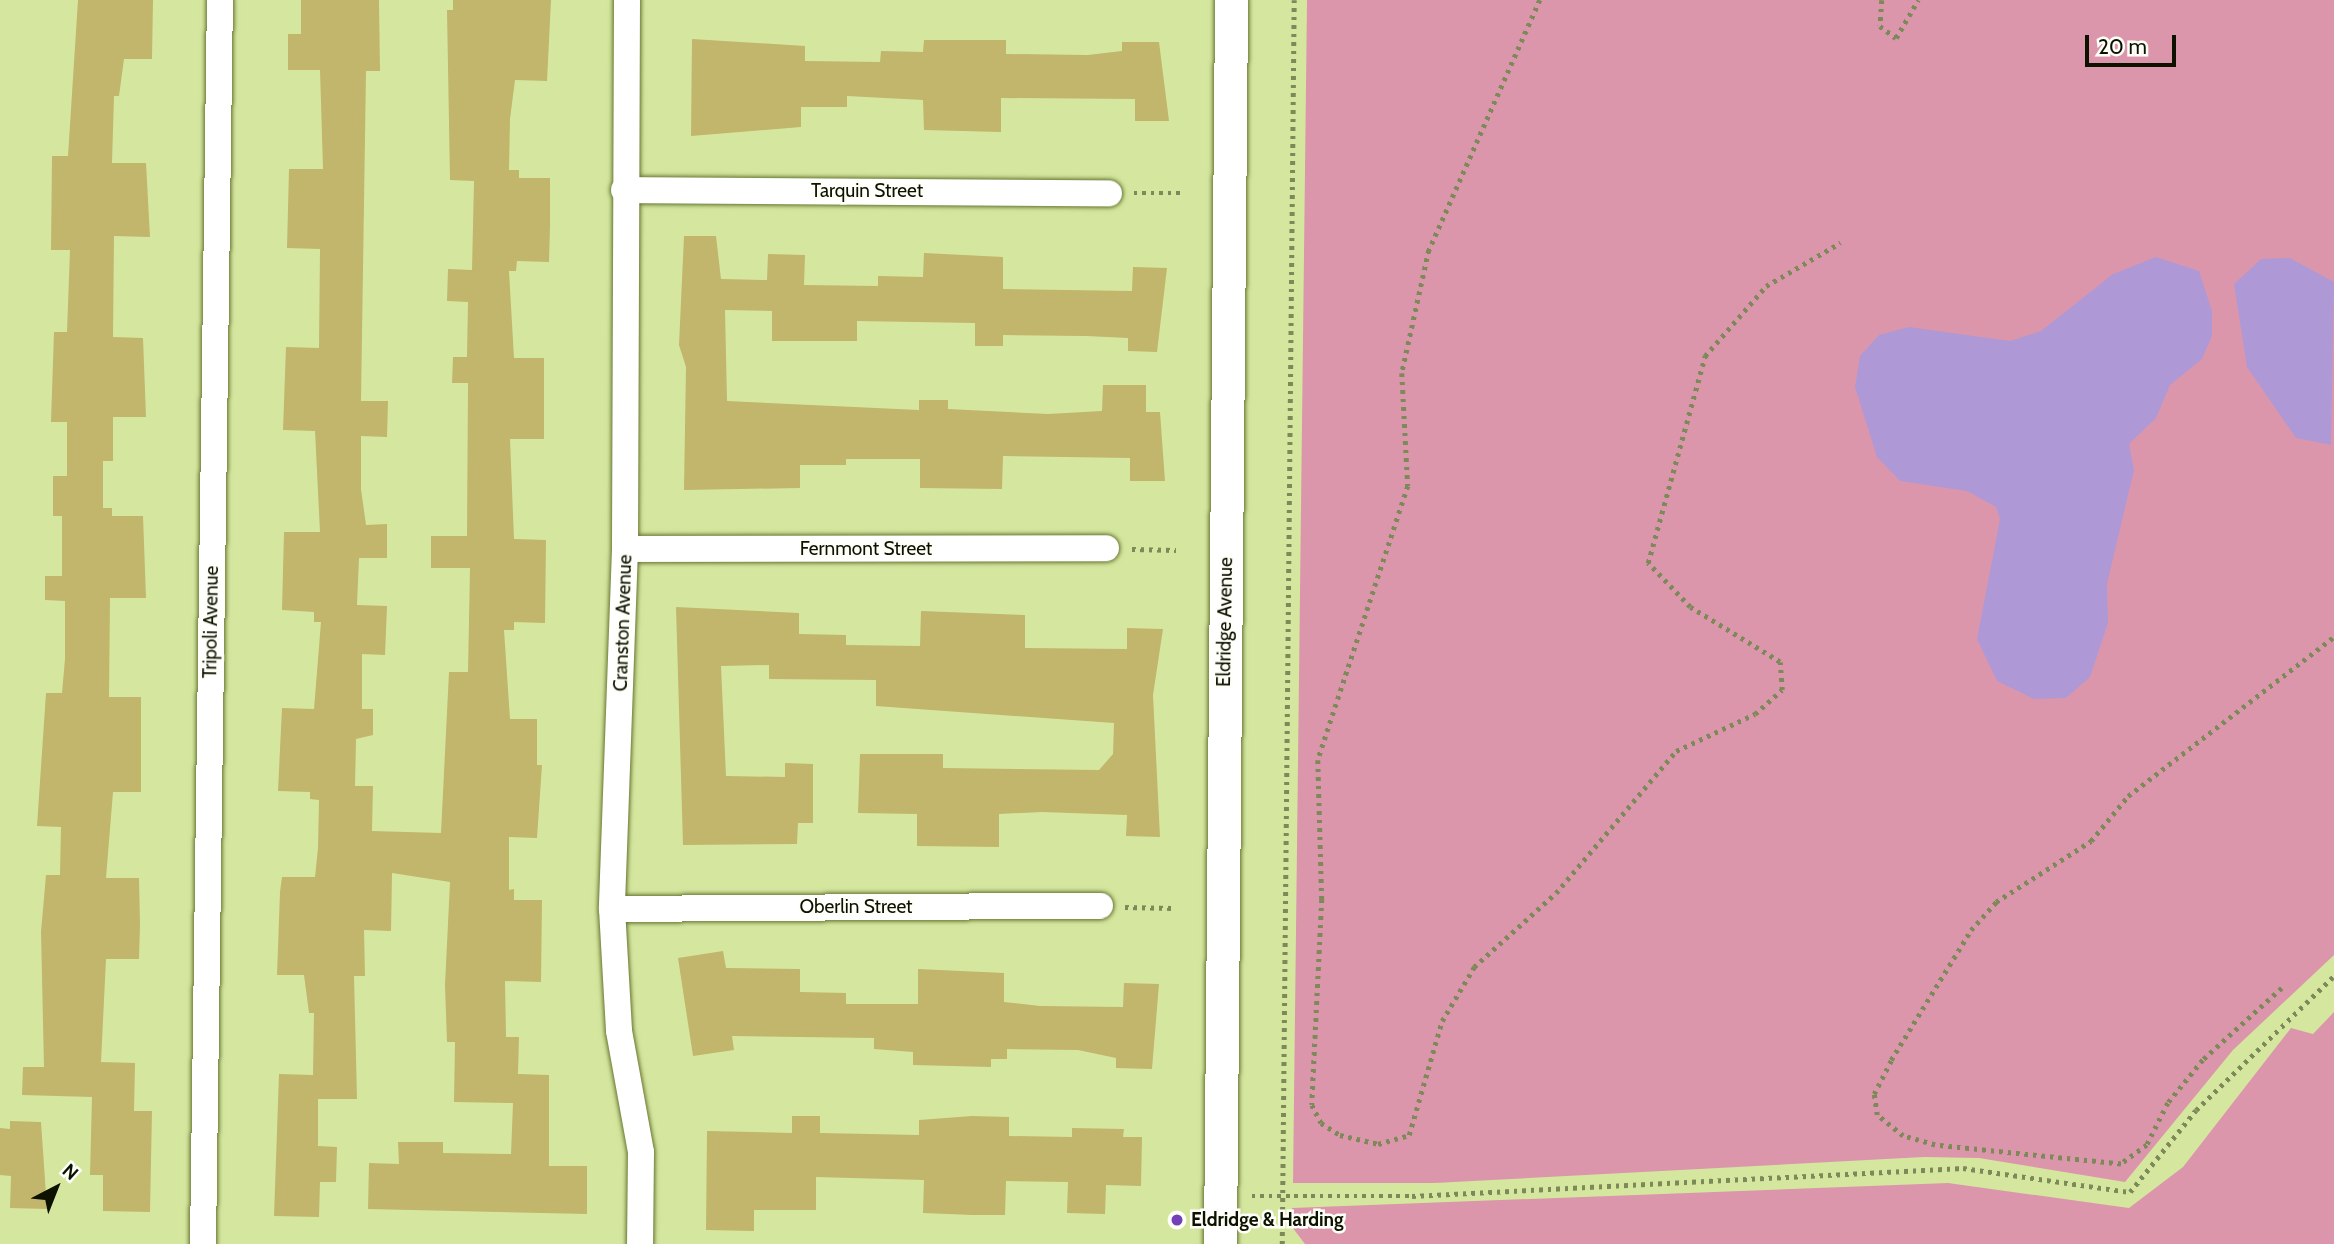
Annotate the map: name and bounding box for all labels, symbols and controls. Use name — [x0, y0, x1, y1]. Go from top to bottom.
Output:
scale bar — [2089, 21, 2180, 65]
text: 20 m — [2098, 34, 2147, 59]
street label: Tarquin Street — [811, 180, 923, 202]
street label: Fernmont Street — [800, 538, 932, 560]
street label: Cranston Avenue — [609, 554, 637, 692]
street label: Eldridge Avenue — [1212, 557, 1238, 687]
street label: Tripoli Avenue — [199, 566, 223, 678]
street label: Oberlin Street — [799, 896, 913, 918]
north arrow — [21, 1153, 91, 1223]
text: N — [58, 1159, 83, 1185]
place label: Eldridge & Harding — [1191, 1209, 1344, 1231]
marker: Eldridge & Harding — [1169, 1212, 1185, 1228]

